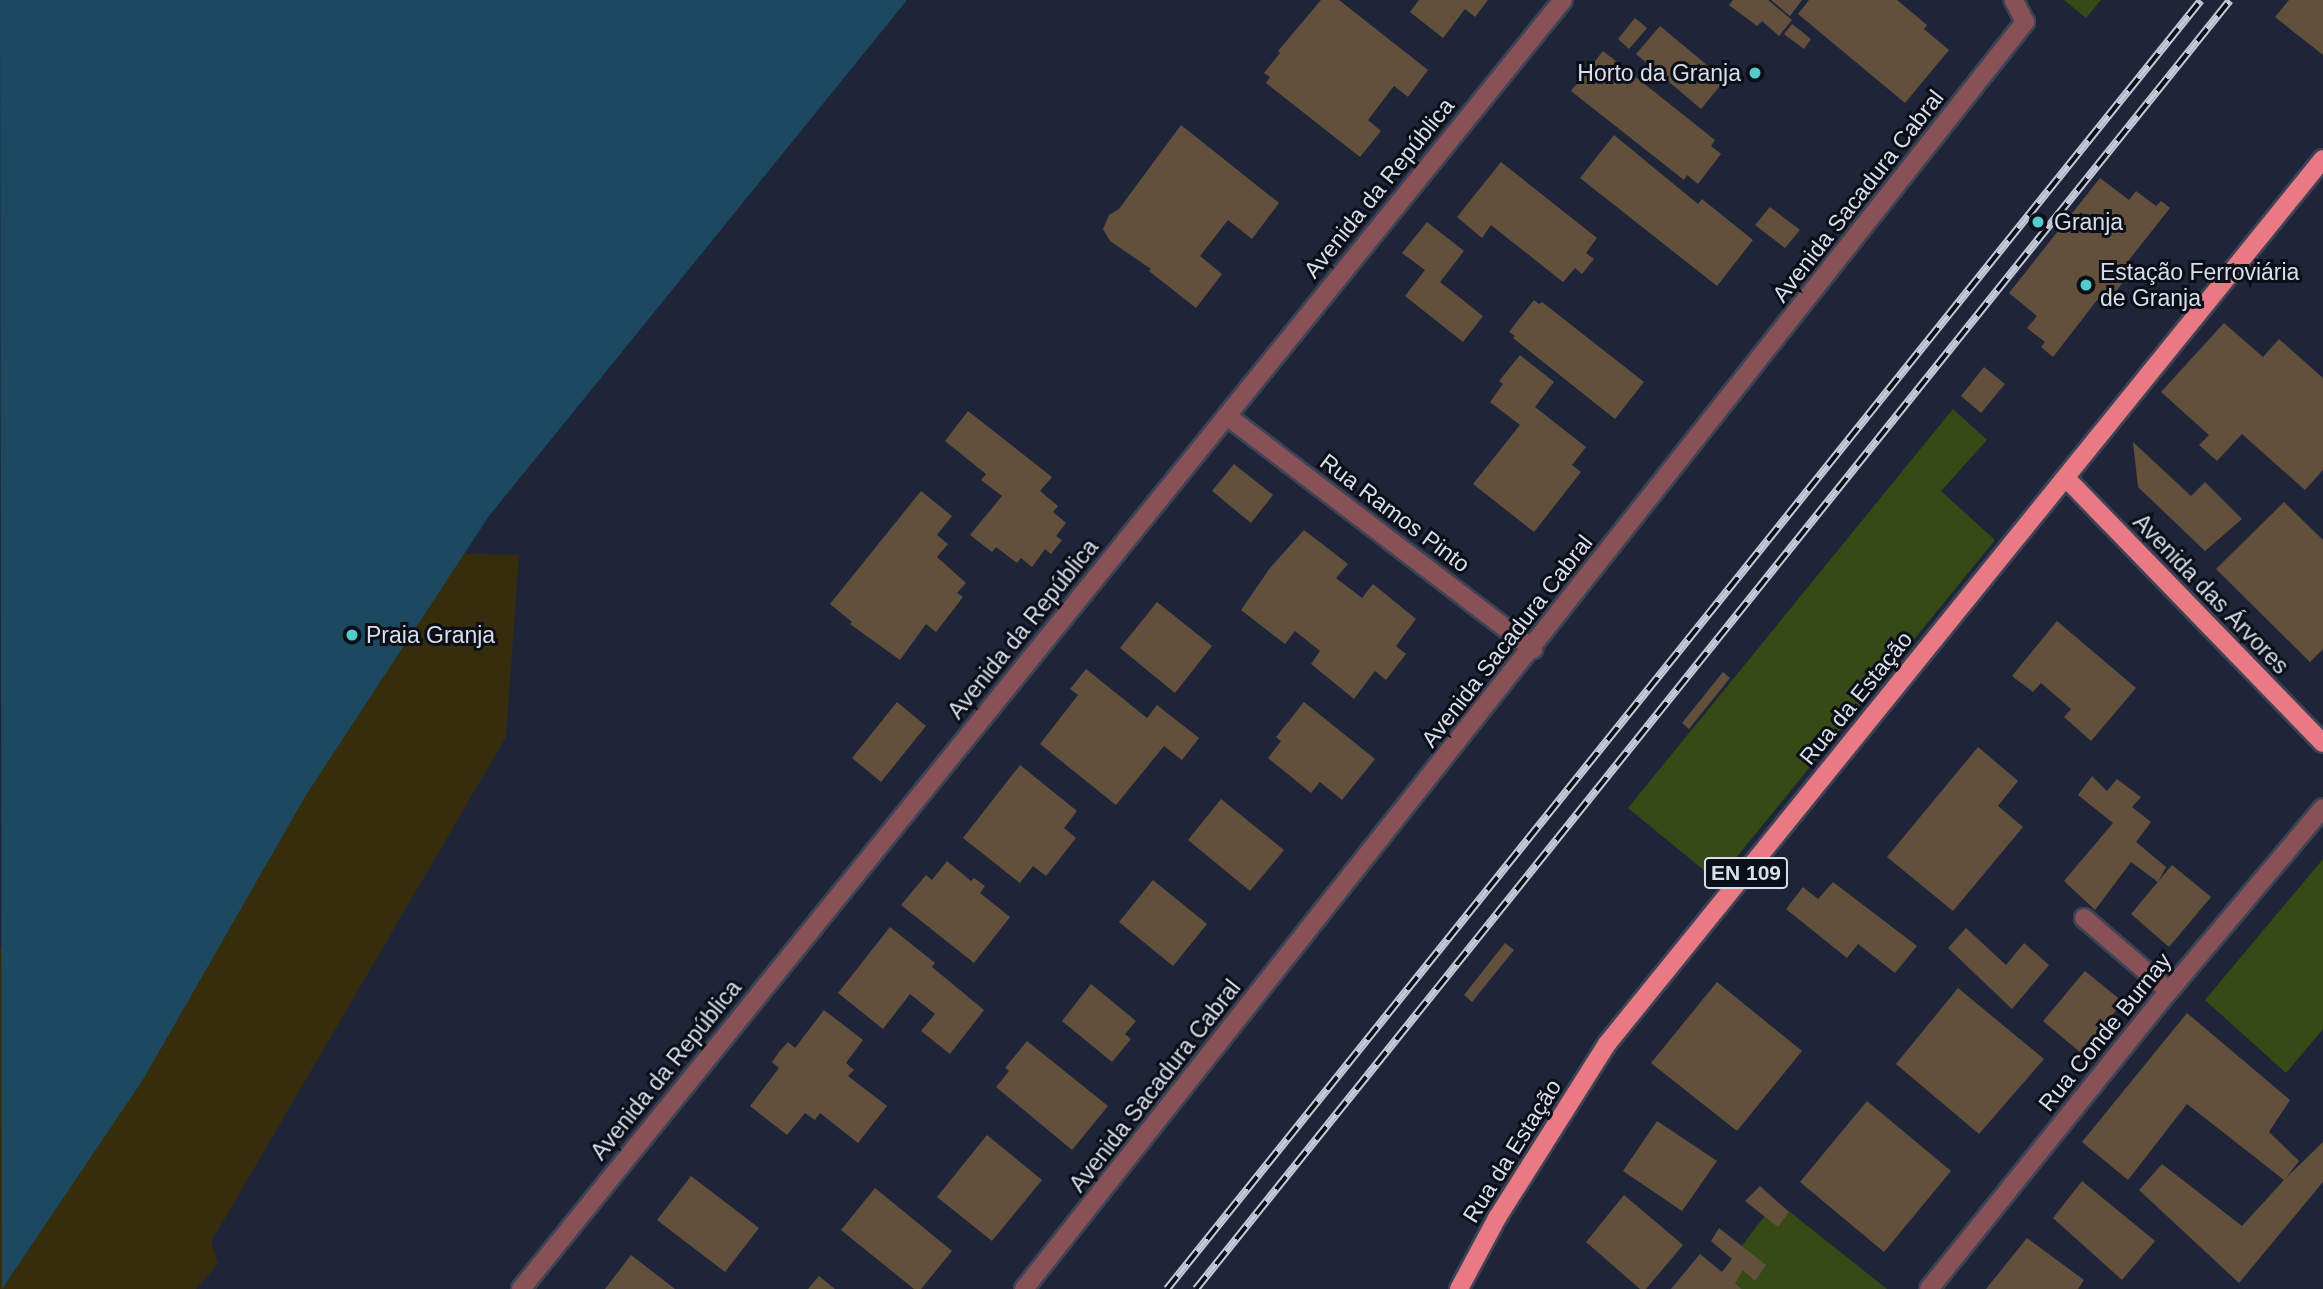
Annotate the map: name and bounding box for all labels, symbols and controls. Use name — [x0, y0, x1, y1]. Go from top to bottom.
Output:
place label: Horto da Granja — [1577, 59, 1741, 87]
marker: Horto da Granja — [1747, 65, 1763, 81]
street label: Avenida Sacadura Cabral — [1767, 84, 1949, 308]
street label: Avenida da República — [1298, 93, 1460, 283]
place label: Granja — [2054, 208, 2123, 236]
marker: Granja — [2028, 212, 2048, 232]
place label: Estação Ferroviária de Granja — [2100, 258, 2299, 312]
marker: Estação Ferroviária de Granja — [2078, 277, 2094, 293]
street label: Rua Ramos Pinto — [1315, 448, 1475, 578]
street label: Avenida das Árvores — [2128, 508, 2294, 680]
street label: Avenida Sacadura Cabral — [1416, 529, 1598, 753]
street label: Avenida da República — [942, 534, 1104, 724]
place label: Praia Granja — [366, 621, 495, 649]
street label: Rua da Estação — [1794, 626, 1918, 770]
marker: Praia Granja — [344, 627, 360, 643]
road number: EN 109 — [1702, 856, 1790, 890]
street label: Rua Conde Burnay — [2033, 947, 2177, 1117]
street label: Avenida Sacadura Cabral — [1064, 974, 1246, 1198]
street label: Avenida da República — [585, 975, 747, 1165]
street label: Rua da Estação — [1457, 1074, 1567, 1228]

